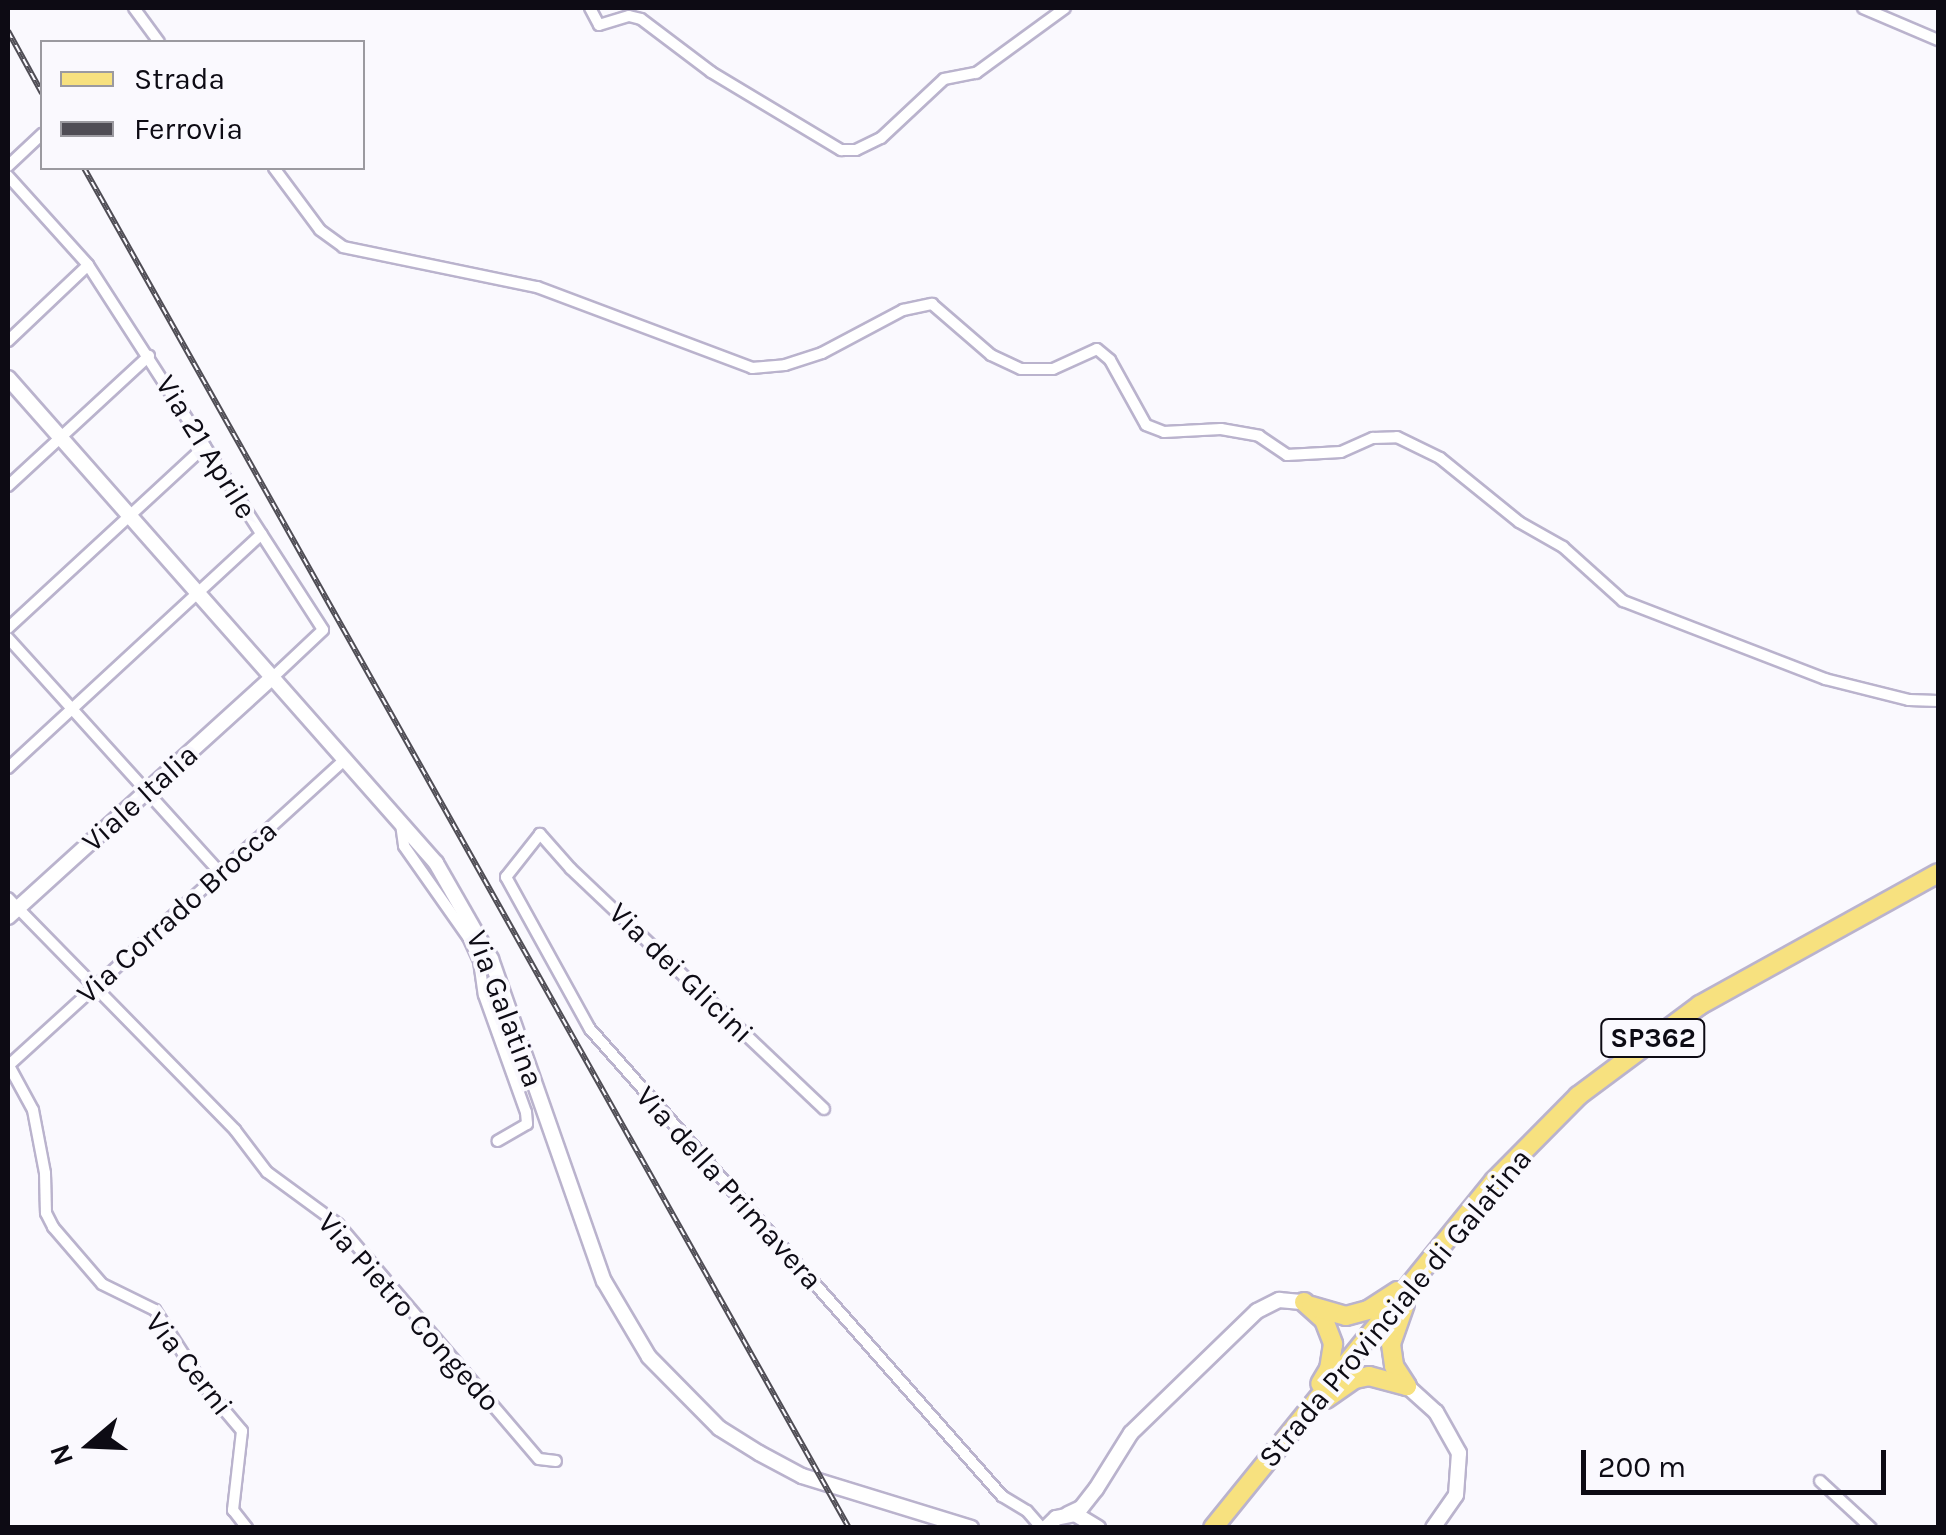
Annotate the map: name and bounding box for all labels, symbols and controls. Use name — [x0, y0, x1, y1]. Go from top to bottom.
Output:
legend — [40, 40, 365, 170]
text: Strada — [134, 61, 225, 97]
text: Ferrovia — [134, 111, 243, 147]
street label: Via 21 Aprile — [148, 369, 264, 525]
street label: Viale Italia — [75, 737, 205, 859]
street label: Via Corrado Brocca — [69, 813, 285, 1011]
street label: Via dei Glicini — [601, 895, 761, 1051]
street label: Via Galatina — [459, 926, 551, 1092]
road number: SP362 — [1598, 1015, 1708, 1061]
street label: Via della Primavera — [628, 1079, 830, 1297]
street label: Strada Provinciale di Galatina — [1251, 1141, 1539, 1475]
street label: Via Pietro Congedo — [310, 1205, 508, 1419]
street label: Via Cerni — [138, 1305, 240, 1423]
north arrow — [40, 1395, 140, 1495]
scale bar — [1586, 1430, 1891, 1492]
text: N — [42, 1440, 80, 1470]
text: 200 m — [1598, 1449, 1686, 1485]

